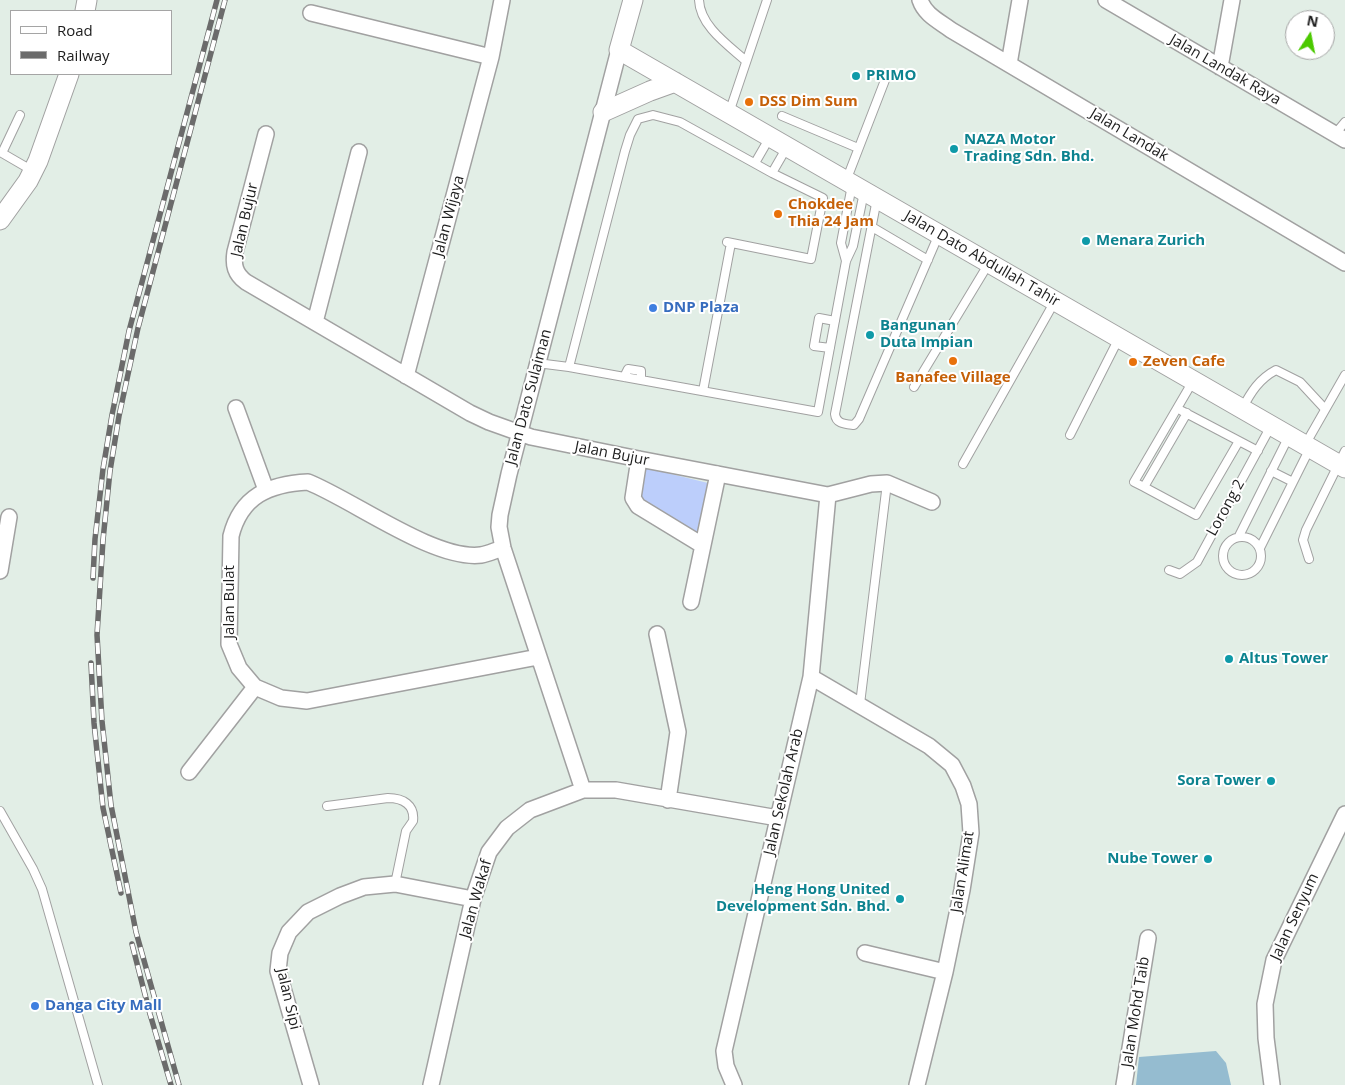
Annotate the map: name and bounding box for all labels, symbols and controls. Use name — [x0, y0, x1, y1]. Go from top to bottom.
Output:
legend — [10, 10, 172, 75]
north arrow — [1285, 10, 1335, 60]
text: N — [1305, 10, 1320, 31]
text: Road — [57, 20, 93, 40]
street label: Jalan Landak Raya — [1166, 31, 1284, 109]
text: Railway — [57, 45, 110, 65]
place label: PRIMO — [866, 67, 916, 85]
marker: PRIMO — [850, 70, 862, 82]
place label: DSS Dim Sum — [759, 93, 858, 111]
marker: DSS Dim Sum — [743, 96, 755, 108]
street label: Jalan Landak — [1087, 105, 1171, 165]
place label: NAZA Motor Trading Sdn. Bhd. — [964, 131, 1094, 166]
marker: NAZA Motor Trading Sdn. Bhd. — [948, 143, 960, 155]
street label: Jalan Wijaya — [430, 173, 468, 259]
street label: Jalan Bujur — [228, 181, 262, 259]
place label: Chokdee Thia 24 Jam — [788, 196, 874, 231]
street label: Jalan Dato Abdullah Tahir — [901, 207, 1063, 311]
marker: Chokdee Thia 24 Jam — [772, 208, 784, 220]
place label: Menara Zurich — [1096, 232, 1205, 250]
marker: Menara Zurich — [1080, 235, 1092, 247]
place label: DNP Plaza — [663, 299, 739, 317]
marker: DNP Plaza — [647, 302, 659, 314]
place label: Bangunan Duta Impian — [880, 317, 973, 352]
street label: Jalan Dato Sulaiman — [502, 327, 556, 467]
marker: Bangunan Duta Impian — [864, 329, 876, 341]
place label: Zeven Cafe — [1143, 353, 1225, 371]
marker: Banafee Village — [947, 355, 959, 367]
marker: Zeven Cafe — [1127, 356, 1139, 368]
place label: Banafee Village — [895, 369, 1011, 387]
street label: Jalan Bujur — [573, 438, 651, 470]
street label: Lorong 2 — [1203, 477, 1249, 539]
street label: Jalan Bulat — [221, 565, 239, 639]
place label: Altus Tower — [1239, 650, 1328, 668]
marker: Altus Tower — [1223, 653, 1235, 665]
street label: Jalan Sekolah Arab — [761, 727, 807, 857]
place label: Sora Tower — [1177, 772, 1261, 790]
marker: Sora Tower — [1265, 775, 1277, 787]
street label: Jalan Alimat — [948, 830, 978, 914]
place label: Nube Tower — [1107, 850, 1198, 868]
marker: Nube Tower — [1202, 853, 1214, 865]
street label: Jalan Wakaf — [456, 858, 496, 940]
street label: Jalan Senyum — [1267, 871, 1323, 963]
place label: Heng Hong United Development Sdn. Bhd. — [716, 881, 890, 916]
marker: Heng Hong United Development Sdn. Bhd. — [894, 893, 906, 905]
street label: Jalan Mohd Taib — [1118, 955, 1154, 1069]
street label: Jalan Sipi — [272, 966, 304, 1032]
place label: Danga City Mall — [45, 997, 162, 1015]
marker: Danga City Mall — [29, 1000, 41, 1012]

